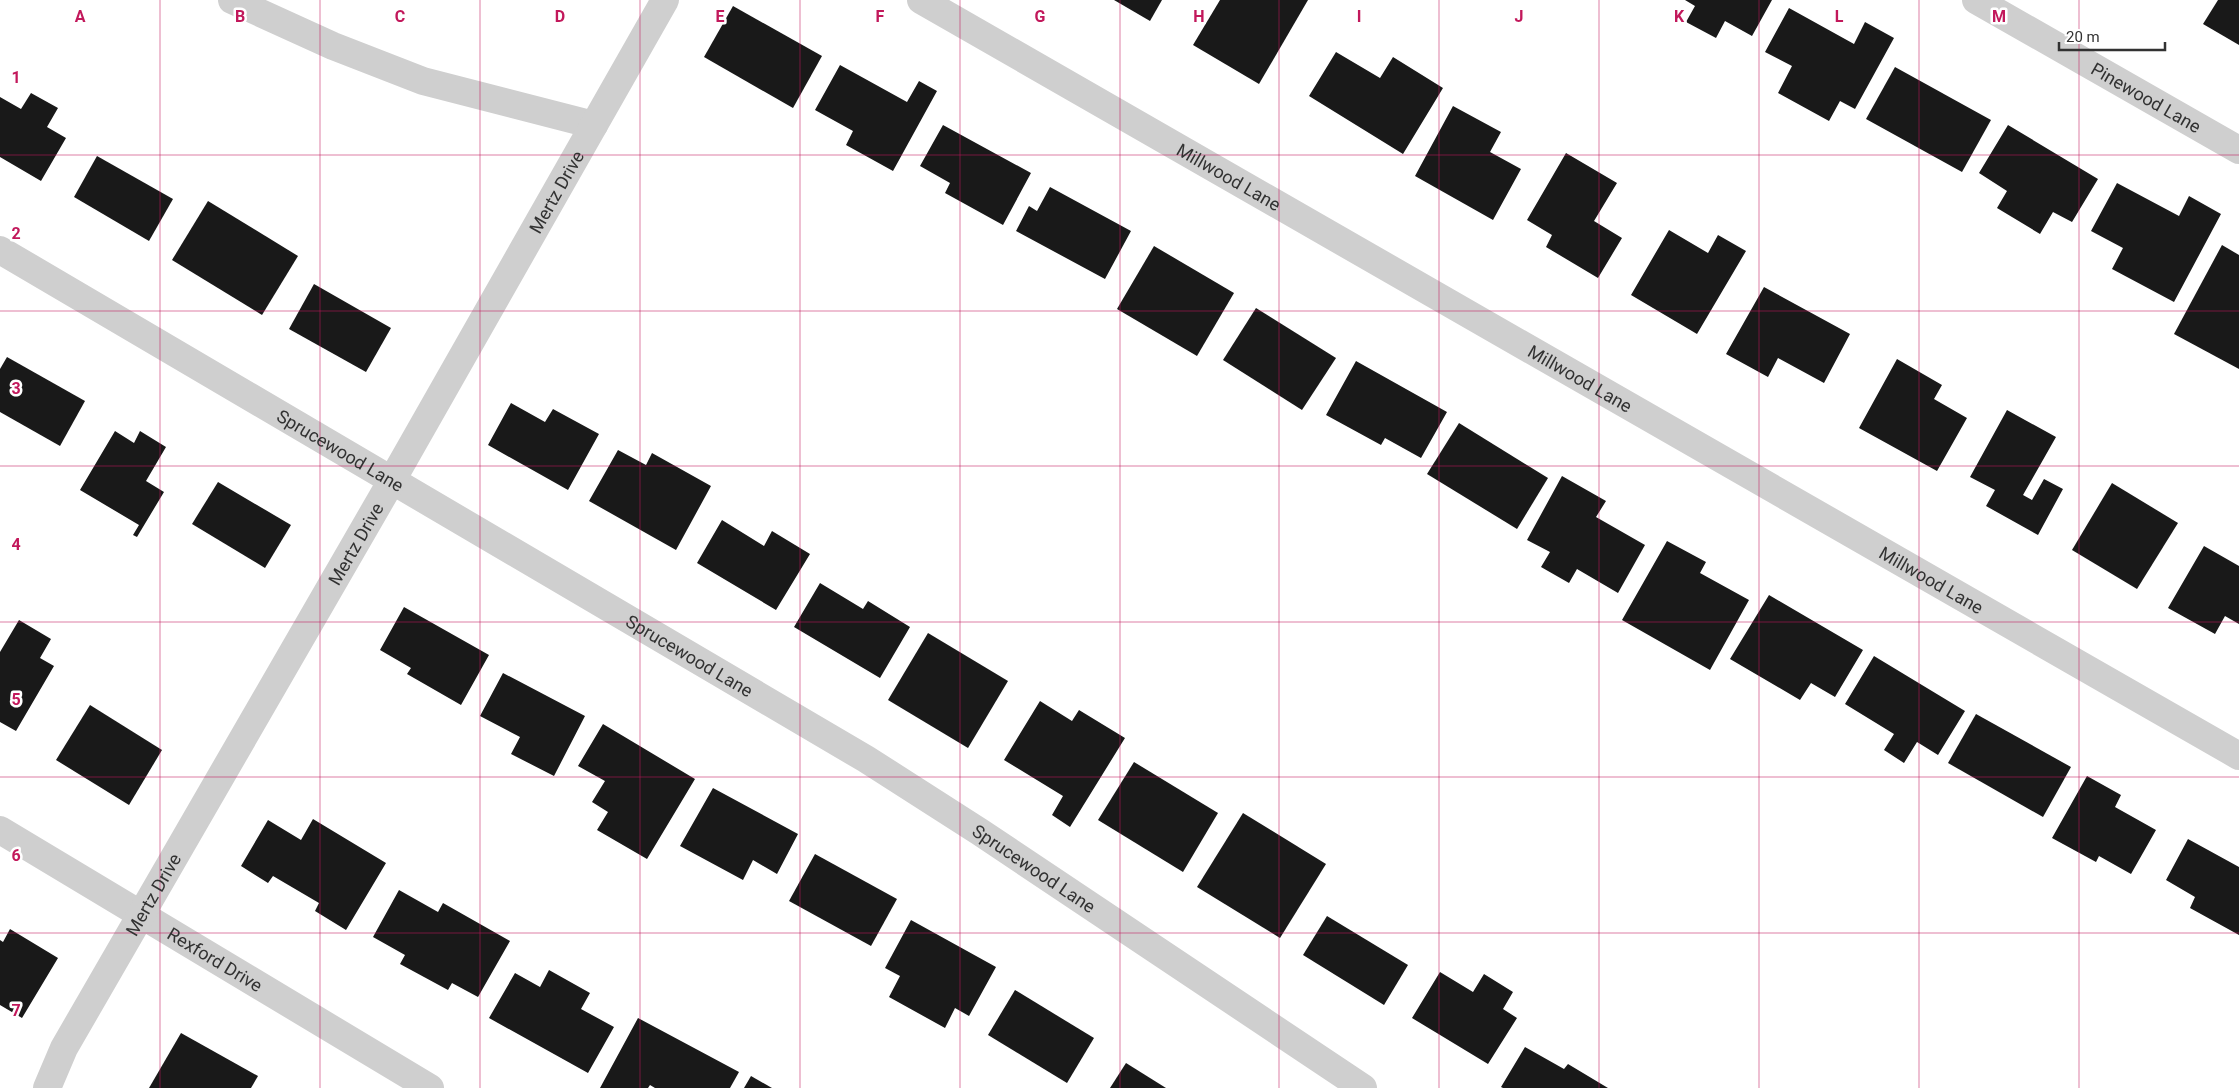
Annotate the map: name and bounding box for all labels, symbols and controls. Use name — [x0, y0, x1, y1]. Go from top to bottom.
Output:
text: A — [75, 7, 86, 26]
text: B — [235, 7, 245, 26]
text: C — [395, 7, 405, 26]
text: D — [555, 7, 565, 26]
text: E — [716, 7, 725, 26]
text: F — [876, 7, 885, 26]
text: G — [1035, 7, 1046, 26]
text: H — [1193, 7, 1205, 26]
text: I — [1357, 7, 1361, 26]
text: J — [1515, 7, 1523, 26]
text: K — [1674, 7, 1685, 26]
text: L — [1835, 7, 1844, 26]
text: M — [1992, 7, 2006, 26]
scale bar — [2059, 20, 2165, 52]
text: 20 m — [2066, 28, 2100, 46]
street label: Pinewood Lane — [2088, 58, 2205, 137]
text: 1 — [11, 68, 21, 87]
street label: Millwood Lane — [1173, 139, 1285, 215]
street label: Mertz Drive — [524, 147, 588, 237]
text: 2 — [11, 224, 21, 243]
street label: Millwood Lane — [1524, 340, 1636, 416]
text: 3 — [11, 379, 21, 398]
street label: Sprucewood Lane — [273, 405, 408, 496]
street label: Mertz Drive — [323, 499, 387, 588]
text: 4 — [11, 535, 21, 554]
street label: Millwood Lane — [1876, 542, 1987, 618]
street label: Sprucewood Lane — [623, 610, 757, 701]
text: 5 — [11, 690, 21, 709]
street label: Sprucewood Lane — [969, 820, 1100, 917]
text: 6 — [11, 846, 21, 865]
street label: Mertz Drive — [121, 849, 185, 939]
street label: Rexford Drive — [164, 923, 267, 996]
text: 7 — [11, 1001, 21, 1020]

